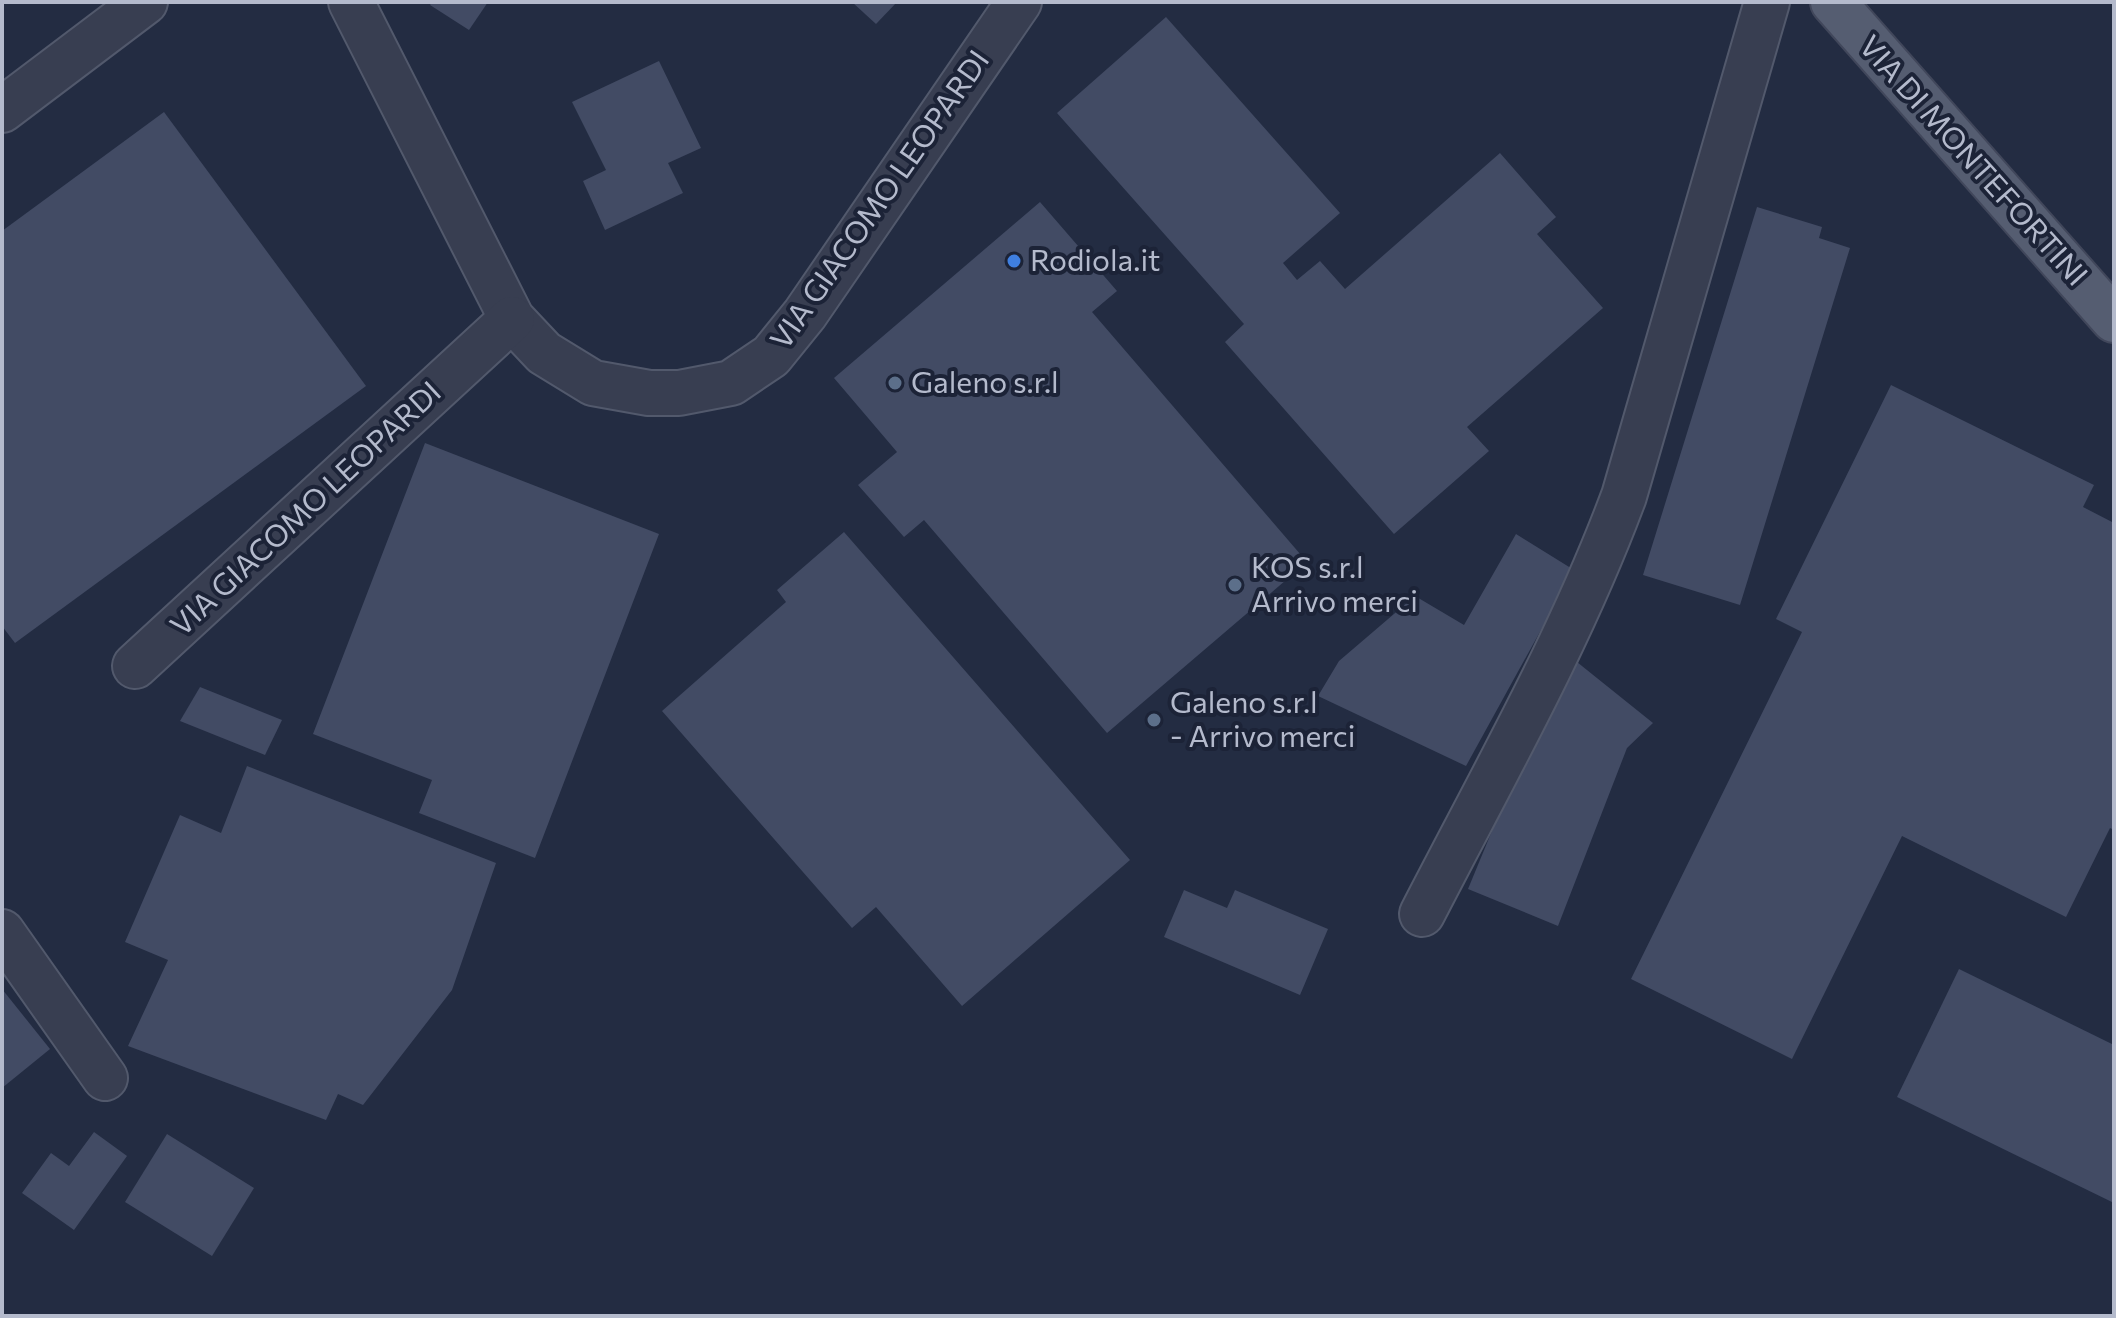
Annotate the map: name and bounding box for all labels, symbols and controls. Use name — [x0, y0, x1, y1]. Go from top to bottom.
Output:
street label: VIA DI MONTEFORTINI — [1853, 27, 2097, 292]
street label: VIA GIACOMO LEOPARDI — [761, 42, 995, 355]
place label: Rodiola.it — [1030, 240, 1160, 277]
marker: Rodiola.it — [1005, 252, 1023, 270]
place label: Galeno s.r.l — [911, 362, 1059, 399]
street label: VIA GIACOMO LEOPARDI — [161, 372, 447, 642]
marker: Galeno s.r.l — [886, 374, 904, 392]
place label: KOS s.r.l Arrivo merci — [1251, 547, 1418, 618]
marker: KOS s.r.l Arrivo merci — [1226, 576, 1244, 594]
place label: Galeno s.r.l - Arrivo merci — [1170, 682, 1355, 753]
marker: Galeno s.r.l - Arrivo merci — [1145, 711, 1163, 729]

